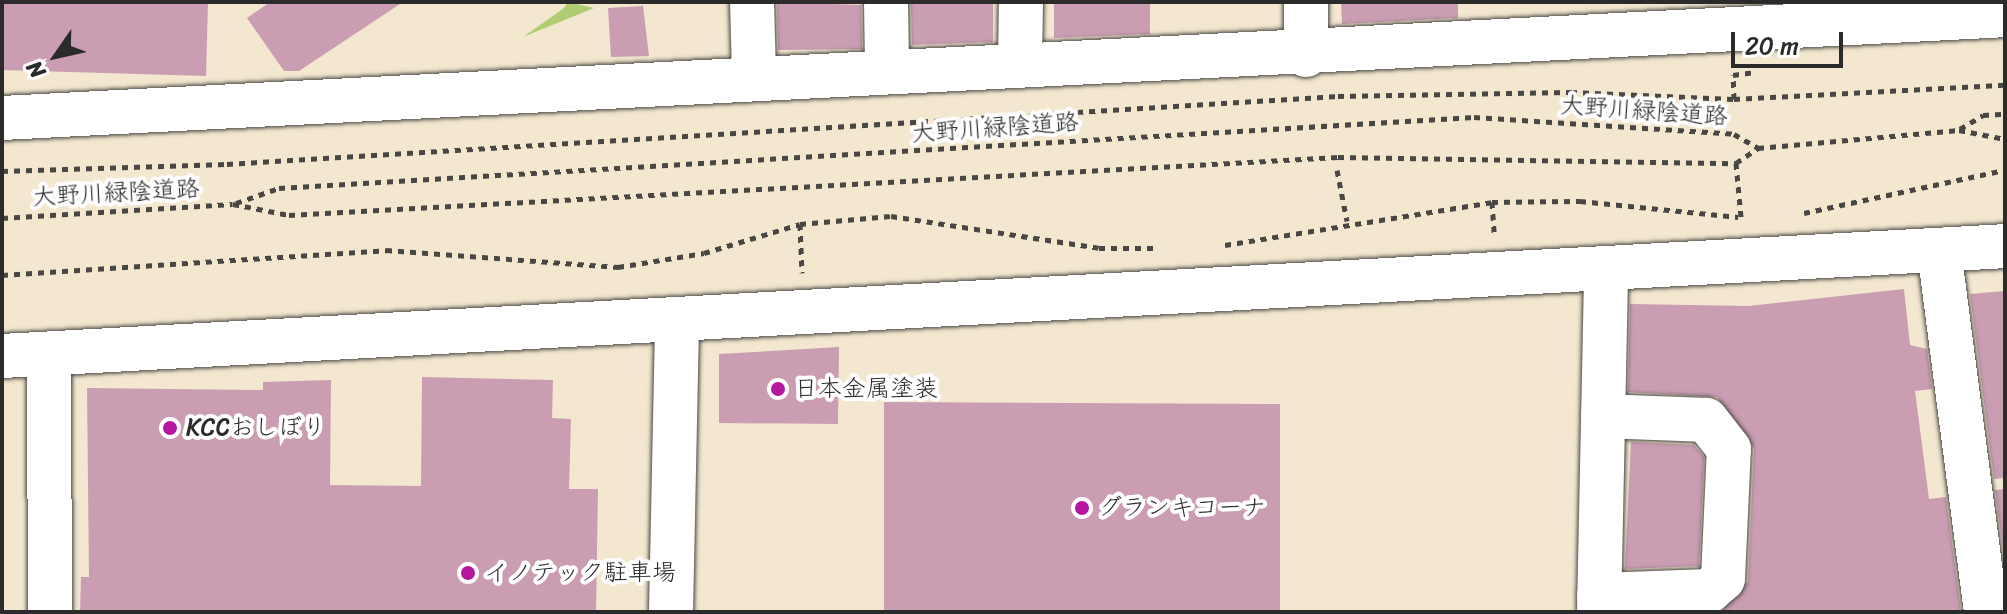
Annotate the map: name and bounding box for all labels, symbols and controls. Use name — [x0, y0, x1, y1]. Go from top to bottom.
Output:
north arrow — [16, 16, 96, 96]
scale bar — [1735, 16, 1847, 66]
text: 20 m — [1745, 25, 1799, 67]
text: N — [15, 52, 56, 87]
street label: 大野川緑陰道路 — [1559, 91, 1729, 131]
street label: 大野川緑陰道路 — [910, 108, 1080, 148]
street label: 大野川緑陰道路 — [31, 174, 201, 212]
place label: 日本金属塗装 — [794, 375, 938, 403]
marker: 日本金属塗装 — [769, 380, 787, 398]
place label: KCCおしぼり — [186, 414, 326, 442]
marker: KCCおしぼり — [161, 419, 179, 437]
place label: グランキコーナ — [1098, 494, 1266, 522]
marker: グランキコーナ — [1073, 499, 1091, 517]
place label: イノテック駐車場 — [484, 559, 676, 587]
marker: イノテック駐車場 — [459, 564, 477, 582]

